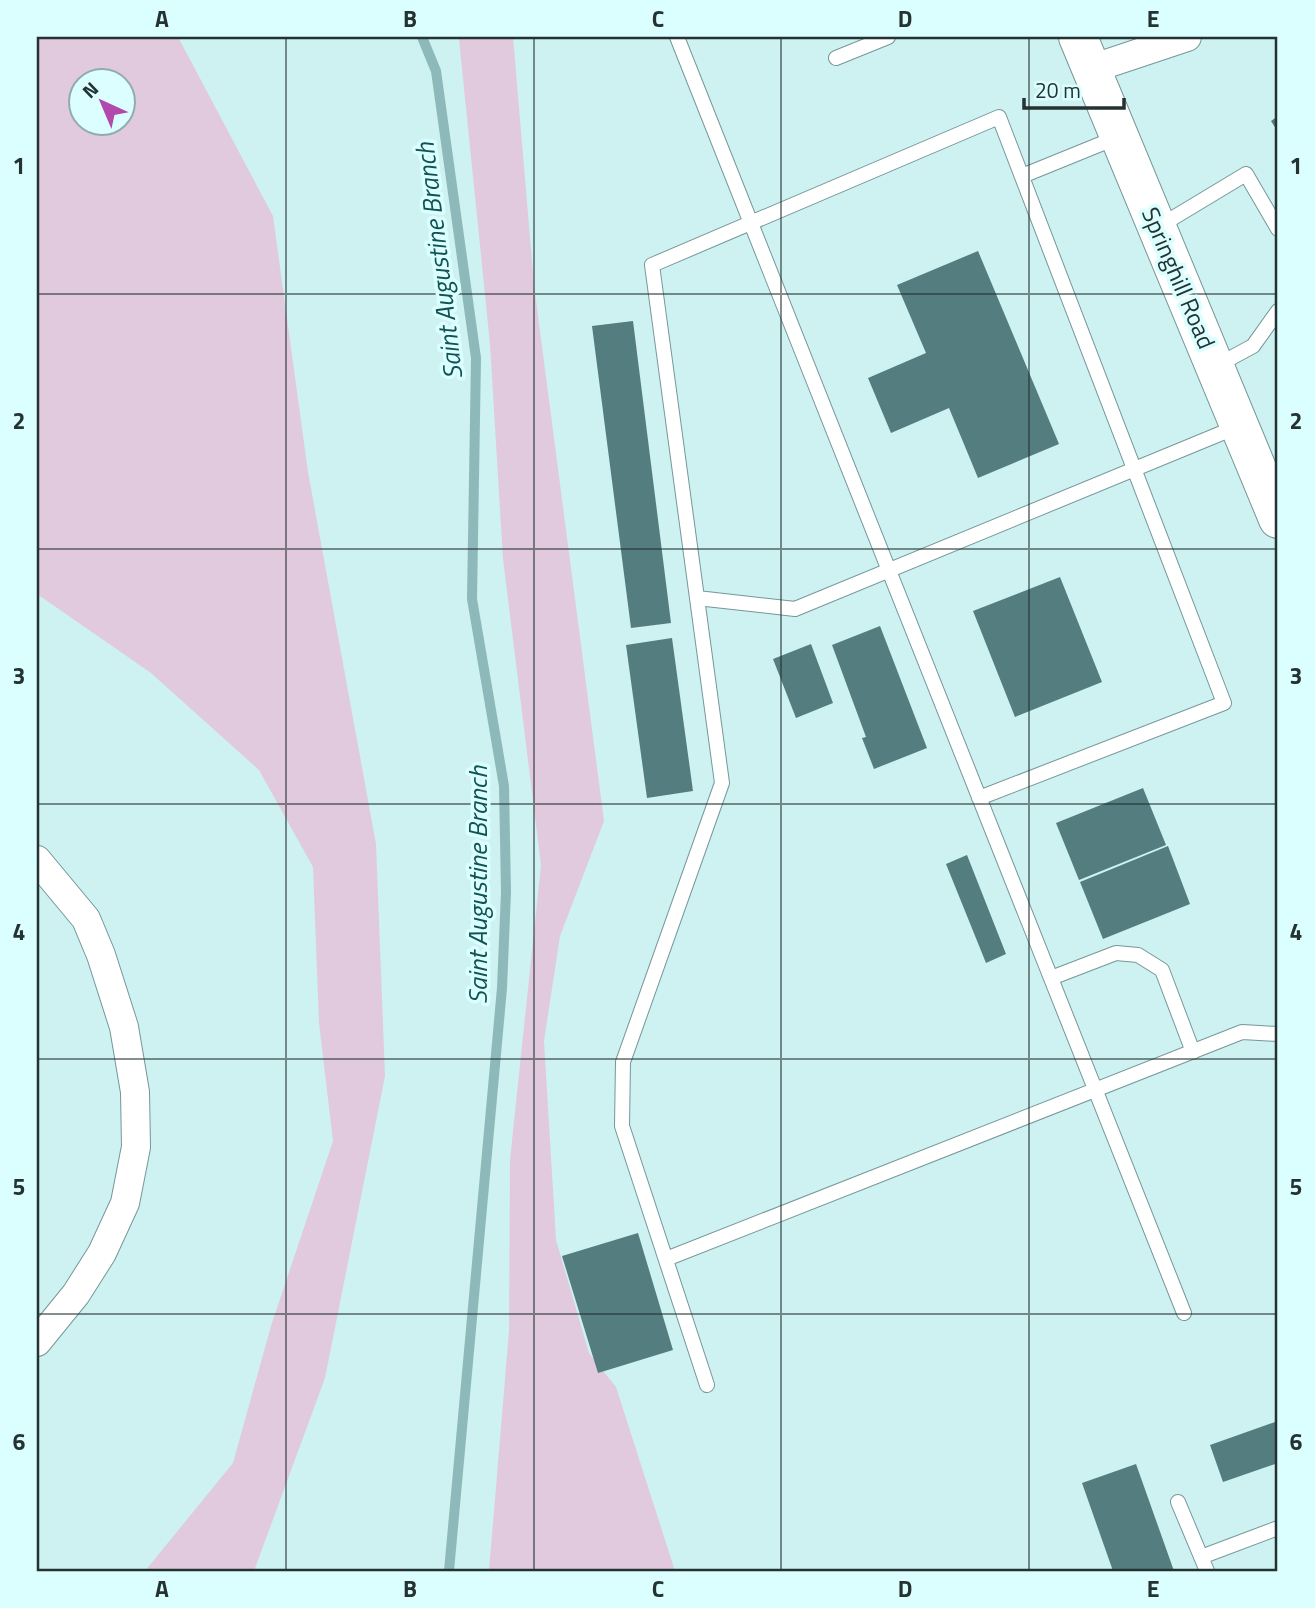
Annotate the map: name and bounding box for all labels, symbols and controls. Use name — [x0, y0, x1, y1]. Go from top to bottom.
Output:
text: A — [155, 1, 169, 36]
text: B — [403, 1, 417, 36]
text: C — [652, 1, 664, 36]
text: D — [898, 1, 912, 36]
text: E — [1147, 1, 1159, 36]
north arrow — [66, 66, 136, 136]
scale bar — [1024, 66, 1124, 110]
text: N — [75, 74, 105, 104]
text: 20 m — [1035, 74, 1081, 106]
water label: Saint Augustine Branch — [405, 139, 472, 382]
text: 1 — [13, 148, 25, 183]
text: 1 — [1290, 148, 1302, 183]
street label: Springhill Road — [1133, 201, 1225, 354]
text: 2 — [13, 403, 25, 438]
text: 2 — [1290, 403, 1302, 438]
text: 3 — [13, 658, 25, 693]
text: 3 — [1290, 658, 1302, 693]
water label: Saint Augustine Branch — [458, 765, 497, 1004]
text: 4 — [13, 914, 25, 949]
text: 4 — [1290, 914, 1302, 949]
text: 5 — [13, 1169, 25, 1204]
text: 5 — [1290, 1169, 1302, 1204]
text: 6 — [13, 1424, 26, 1459]
text: 6 — [1290, 1424, 1303, 1459]
text: A — [155, 1571, 169, 1606]
text: B — [403, 1571, 417, 1606]
text: C — [652, 1571, 664, 1606]
text: D — [898, 1571, 912, 1606]
text: E — [1147, 1571, 1159, 1606]

